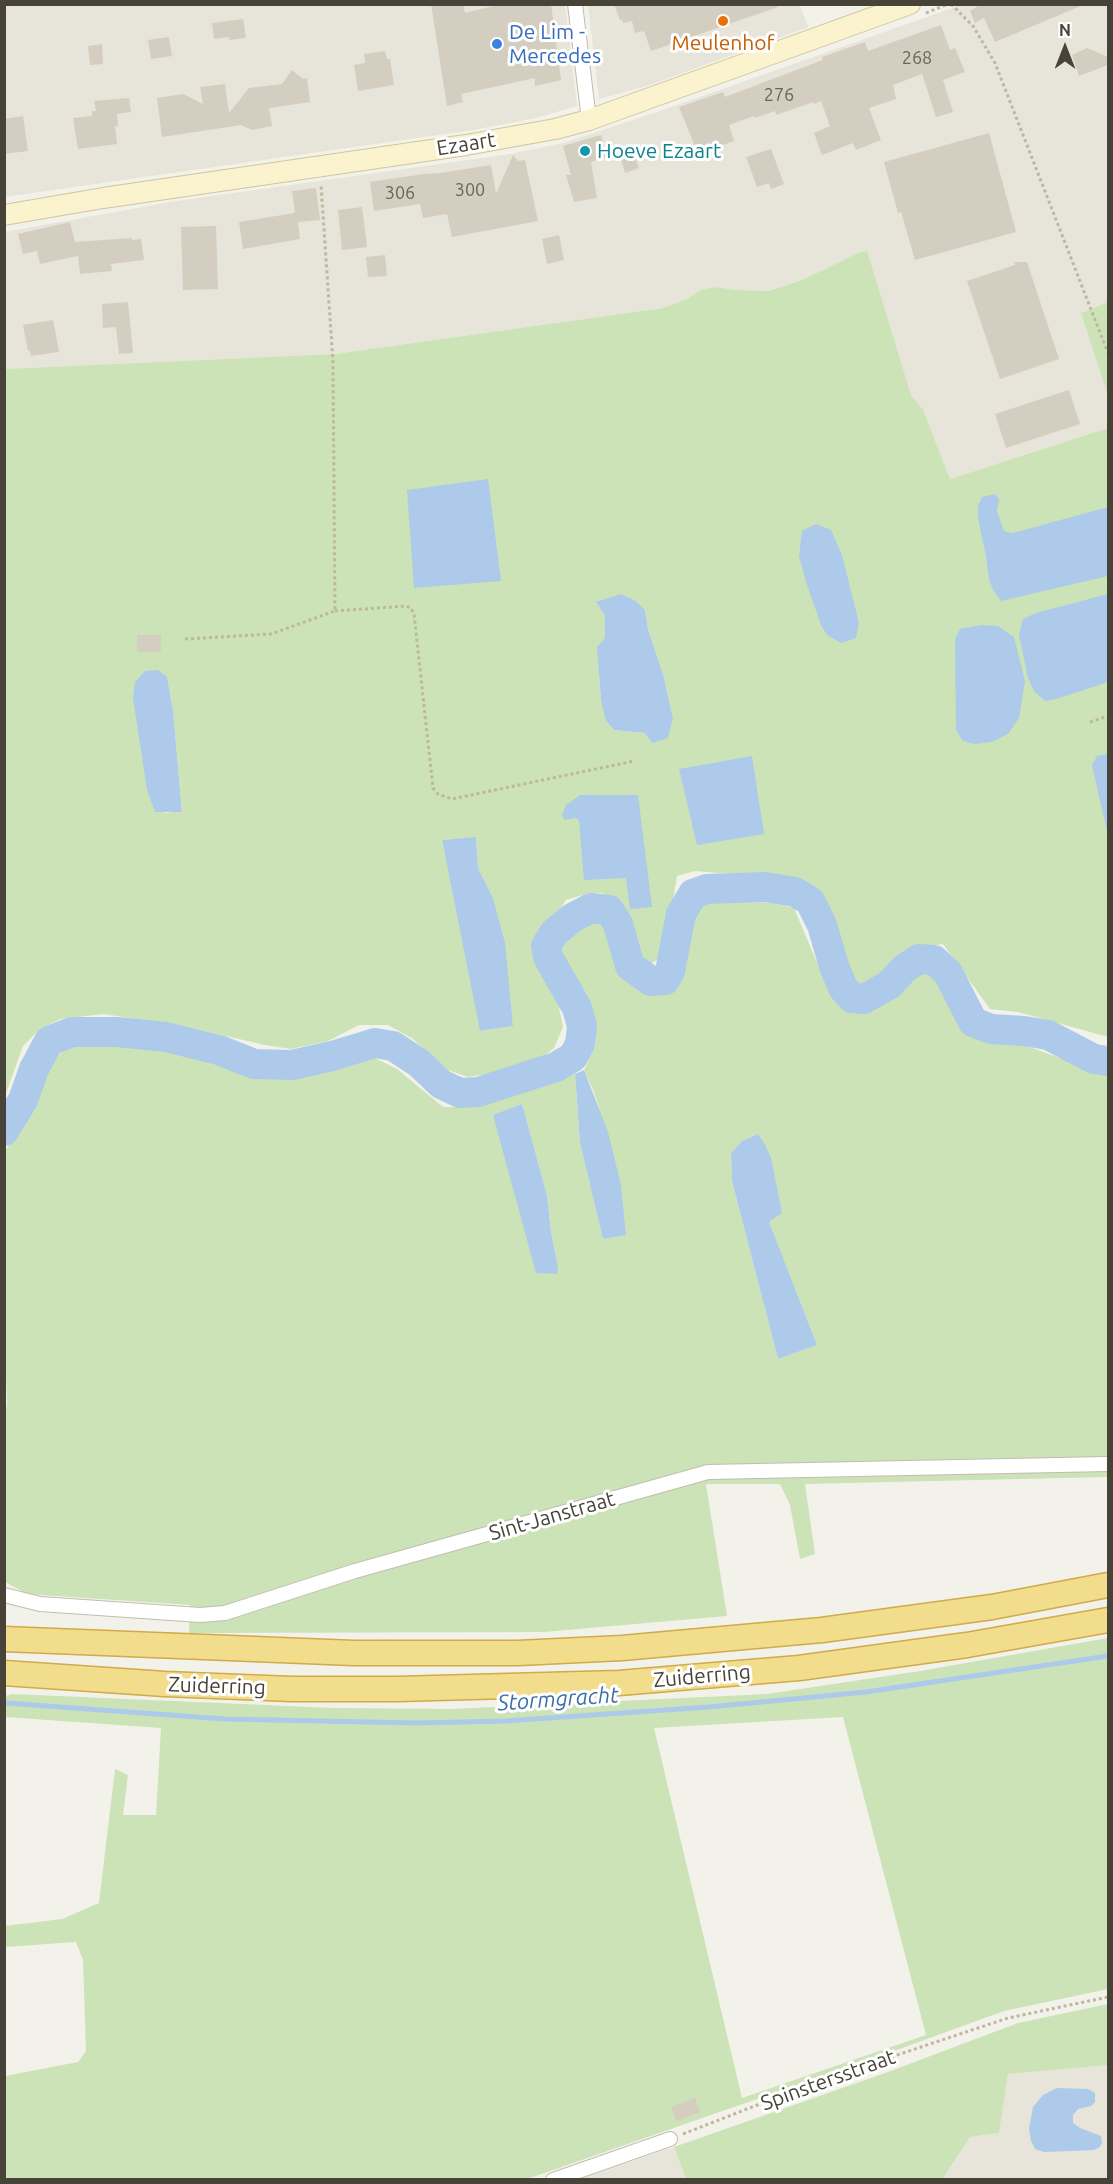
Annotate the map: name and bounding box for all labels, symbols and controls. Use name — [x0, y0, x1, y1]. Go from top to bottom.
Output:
marker: Meulenhof — [716, 14, 730, 28]
north arrow — [1035, 18, 1095, 78]
place label: De Lim - Mercedes — [509, 19, 601, 69]
text: N — [1059, 21, 1071, 39]
place label: Meulenhof — [671, 30, 775, 56]
marker: De Lim - Mercedes — [490, 37, 504, 51]
house number: 268 — [902, 47, 932, 69]
house number: 276 — [764, 84, 794, 106]
street label: Ezaart — [435, 127, 497, 161]
place label: Hoeve Ezaart — [597, 138, 721, 164]
marker: Hoeve Ezaart — [578, 144, 592, 158]
house number: 300 — [455, 179, 485, 201]
house number: 306 — [385, 182, 415, 204]
street label: Sint-Janstraat — [486, 1486, 618, 1546]
street label: Zuiderring — [652, 1659, 752, 1693]
street label: Zuiderring — [168, 1672, 266, 1700]
water label: Stormgracht — [497, 1682, 619, 1716]
street label: Spinstersstraat — [757, 2044, 899, 2116]

